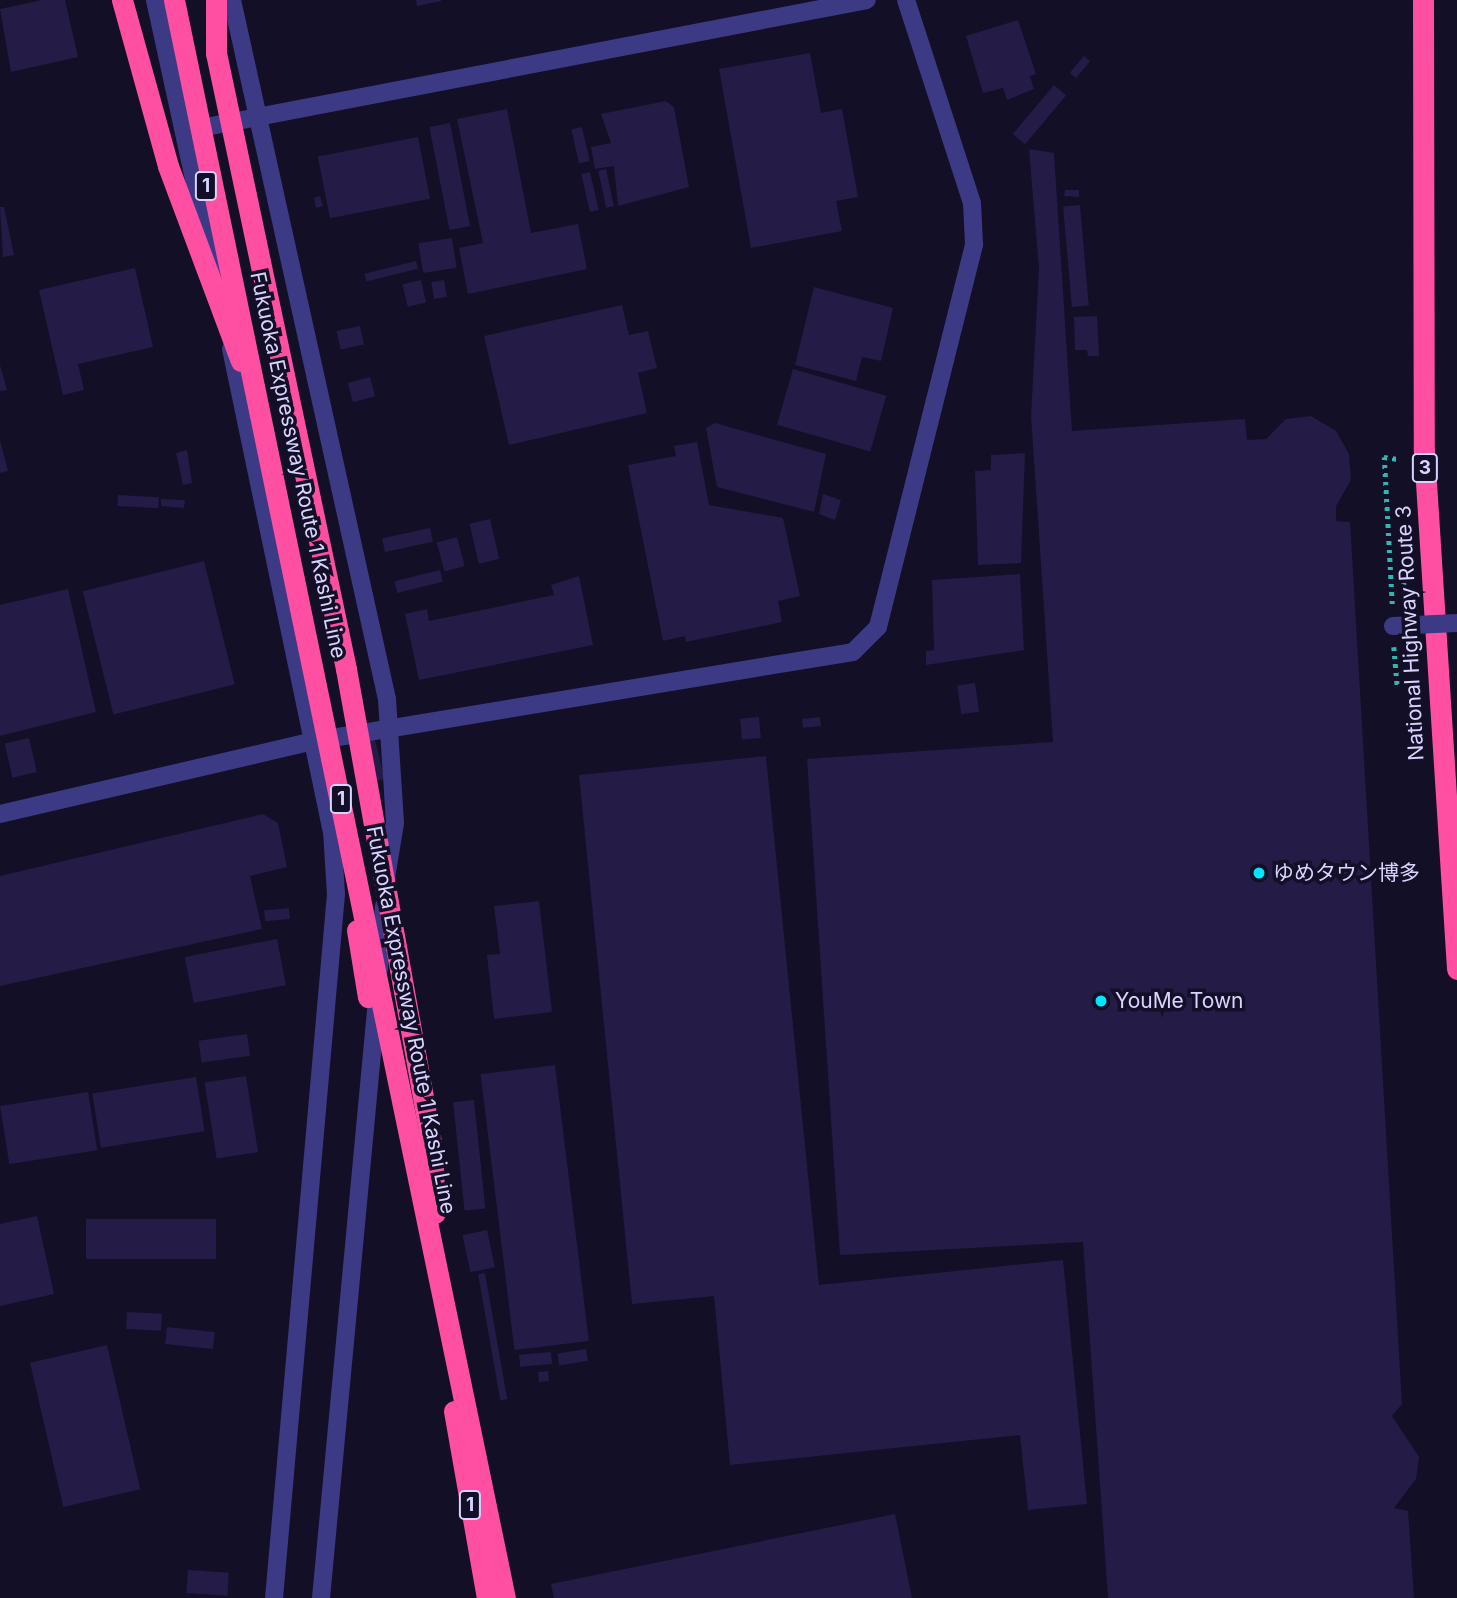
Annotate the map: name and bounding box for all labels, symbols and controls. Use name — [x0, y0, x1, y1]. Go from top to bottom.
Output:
road number: 1 — [194, 170, 218, 202]
street label: Fukuoka Expressway Route 1 Kashi Line — [245, 269, 351, 661]
road number: 3 — [1411, 453, 1439, 484]
street label: National Highway Route 3 — [1391, 505, 1429, 761]
road number: 1 — [329, 784, 353, 814]
street label: Fukuoka Expressway Route 1 Kashi Line — [361, 824, 461, 1216]
place label: ゆめタウン博多 — [1273, 860, 1420, 886]
marker: ゆめタウン博多 — [1251, 865, 1267, 881]
place label: YouMe Town — [1115, 988, 1243, 1014]
marker: YouMe Town — [1093, 993, 1109, 1009]
road number: 1 — [458, 1490, 482, 1520]

